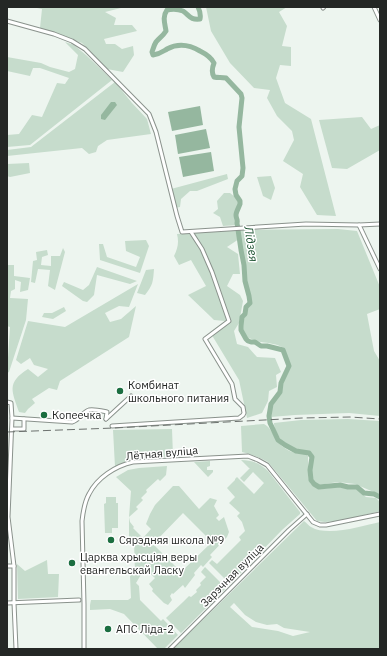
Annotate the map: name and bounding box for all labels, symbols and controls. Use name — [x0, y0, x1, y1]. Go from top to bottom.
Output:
water label: Лідзея — [241, 224, 262, 263]
place label: Комбинат школьного питания — [128, 378, 229, 405]
marker: Комбинат школьного питания — [115, 386, 125, 396]
place label: Копеечка — [52, 408, 101, 422]
marker: Копеечка — [39, 410, 49, 420]
street label: Лётная вуліца — [125, 443, 199, 463]
place label: Сярэдняя школа №9 — [119, 533, 224, 547]
marker: Сярэдняя школа №9 — [106, 535, 116, 545]
street label: Зарэчная вуліца — [197, 540, 267, 610]
place label: Царква хрысціян веры евангельскай Ласку — [80, 550, 197, 577]
marker: Царква хрысціян веры евангельскай Ласку — [67, 558, 77, 568]
place label: АПС Ліда-2 — [116, 622, 174, 636]
marker: АПС Ліда-2 — [103, 624, 113, 634]

